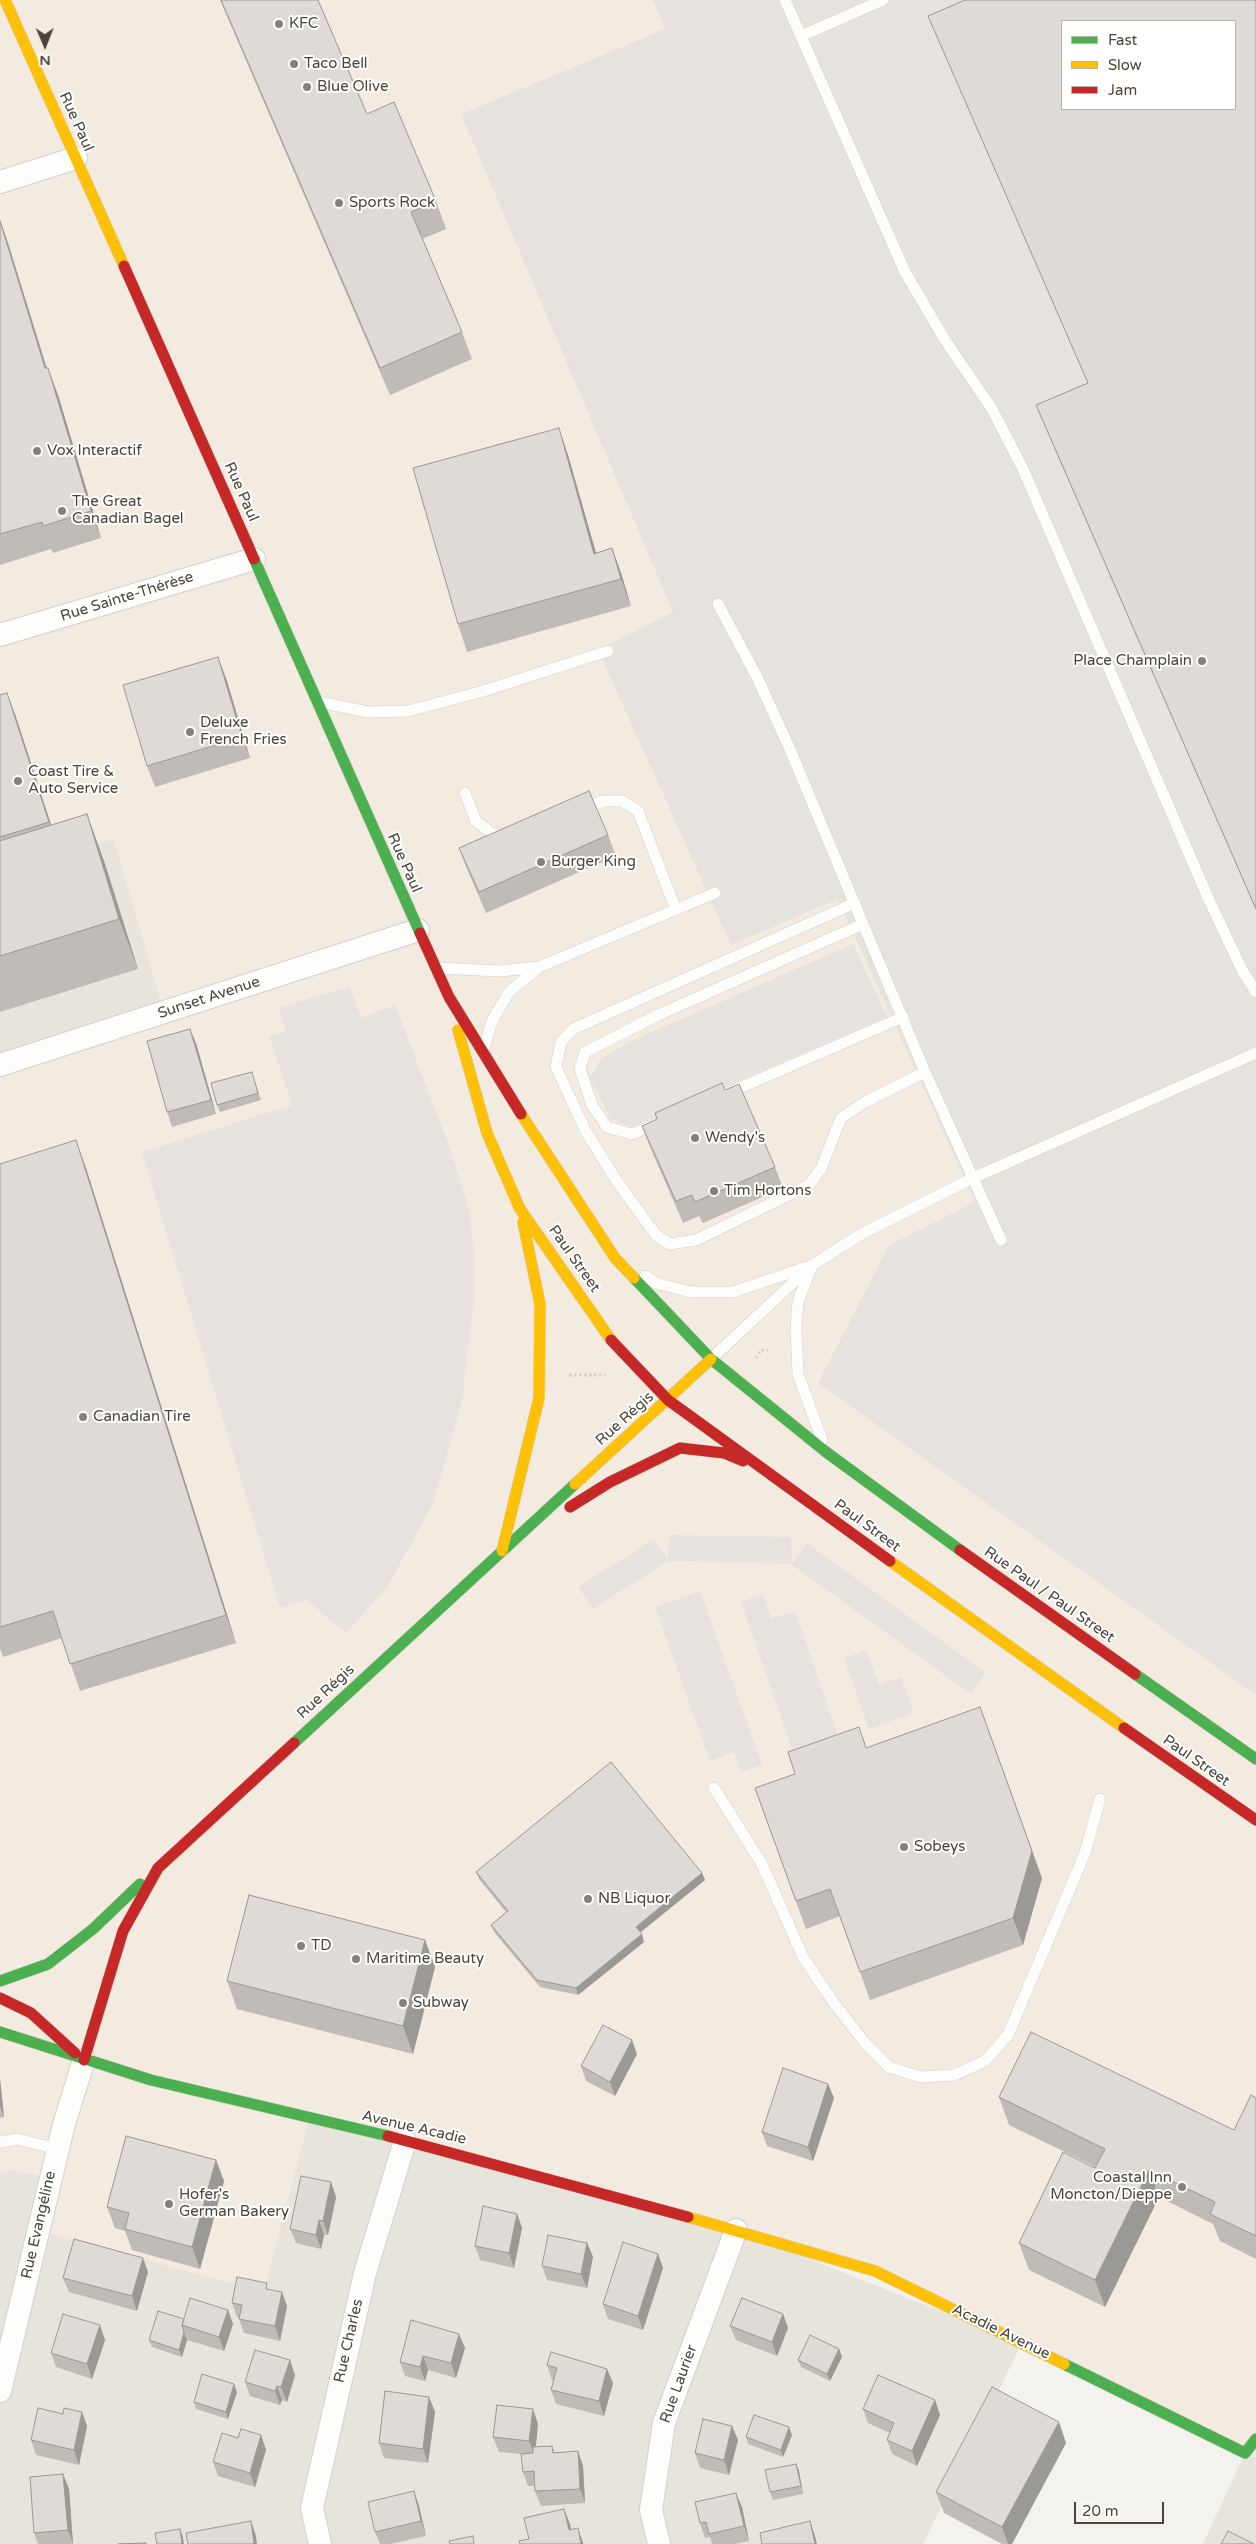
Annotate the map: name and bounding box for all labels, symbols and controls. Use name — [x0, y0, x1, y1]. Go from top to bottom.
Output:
place label: KFC — [289, 15, 318, 33]
marker: KFC — [273, 18, 285, 30]
north arrow — [20, 20, 70, 70]
legend — [1061, 20, 1236, 110]
text: Fast — [1108, 31, 1137, 49]
text: N — [39, 52, 51, 69]
place label: Taco Bell — [304, 55, 368, 73]
text: Slow — [1108, 56, 1142, 74]
marker: Taco Bell — [288, 58, 300, 70]
place label: Blue Olive — [317, 78, 388, 96]
marker: Blue Olive — [301, 81, 313, 93]
text: Jam — [1108, 81, 1137, 99]
street label: Rue Paul — [55, 90, 97, 154]
place label: Sports Rock — [349, 194, 435, 212]
marker: Sports Rock — [333, 197, 345, 209]
place label: Vox Interactif — [47, 442, 142, 460]
marker: Vox Interactif — [31, 445, 43, 457]
street label: Rue Paul — [220, 460, 262, 524]
place label: The Great Canadian Bagel — [72, 493, 184, 528]
marker: The Great Canadian Bagel — [56, 505, 68, 517]
street label: Rue Sainte-Thérèse — [58, 568, 196, 626]
place label: Place Champlain — [1073, 652, 1192, 670]
marker: Place Champlain — [1196, 655, 1208, 667]
place label: Deluxe French Fries — [200, 714, 287, 749]
marker: Deluxe French Fries — [184, 726, 196, 738]
place label: Coast Tire & Auto Service — [28, 763, 118, 798]
marker: Coast Tire & Auto Service — [12, 775, 24, 787]
street label: Rue Paul — [383, 831, 425, 895]
place label: Burger King — [551, 853, 636, 871]
marker: Burger King — [535, 856, 547, 868]
street label: Sunset Avenue — [156, 973, 262, 1023]
place label: Wendy's — [705, 1129, 765, 1147]
marker: Wendy's — [689, 1132, 701, 1144]
place label: Tim Hortons — [724, 1182, 811, 1200]
marker: Tim Hortons — [708, 1185, 720, 1197]
street label: Paul Street — [544, 1222, 604, 1296]
street label: Rue Régis — [592, 1388, 658, 1450]
place label: Canadian Tire — [93, 1408, 191, 1426]
marker: Canadian Tire — [77, 1411, 89, 1423]
street label: Paul Street — [830, 1496, 904, 1556]
street label: Rue Paul / Paul Street — [980, 1543, 1118, 1647]
street label: Rue Régis — [294, 1661, 358, 1723]
street label: Paul Street — [1159, 1731, 1233, 1791]
place label: Sobeys — [914, 1838, 965, 1856]
marker: Sobeys — [898, 1841, 910, 1853]
place label: NB Liquor — [598, 1890, 670, 1908]
marker: NB Liquor — [582, 1893, 594, 1905]
place label: TD — [311, 1937, 331, 1955]
marker: TD — [295, 1940, 307, 1952]
place label: Maritime Beauty — [366, 1950, 484, 1968]
marker: Maritime Beauty — [350, 1953, 362, 1965]
place label: Subway — [413, 1994, 469, 2012]
marker: Subway — [397, 1997, 409, 2009]
street label: Avenue Acadie — [360, 2107, 468, 2149]
street label: Rue Evangéline — [18, 2169, 60, 2281]
place label: Coastal Inn Moncton/Dieppe — [1050, 2169, 1172, 2204]
marker: Coastal Inn Moncton/Dieppe — [1176, 2181, 1188, 2193]
place label: Hofer's German Bakery — [179, 2186, 289, 2221]
marker: Hofer's German Bakery — [163, 2198, 175, 2210]
street label: Rue Charles — [331, 2297, 367, 2385]
street label: Acadie Avenue — [949, 2301, 1053, 2363]
street label: Rue Laurier — [657, 2342, 701, 2426]
scale bar — [1076, 2492, 1166, 2524]
text: 20 m — [1082, 2502, 1119, 2520]

